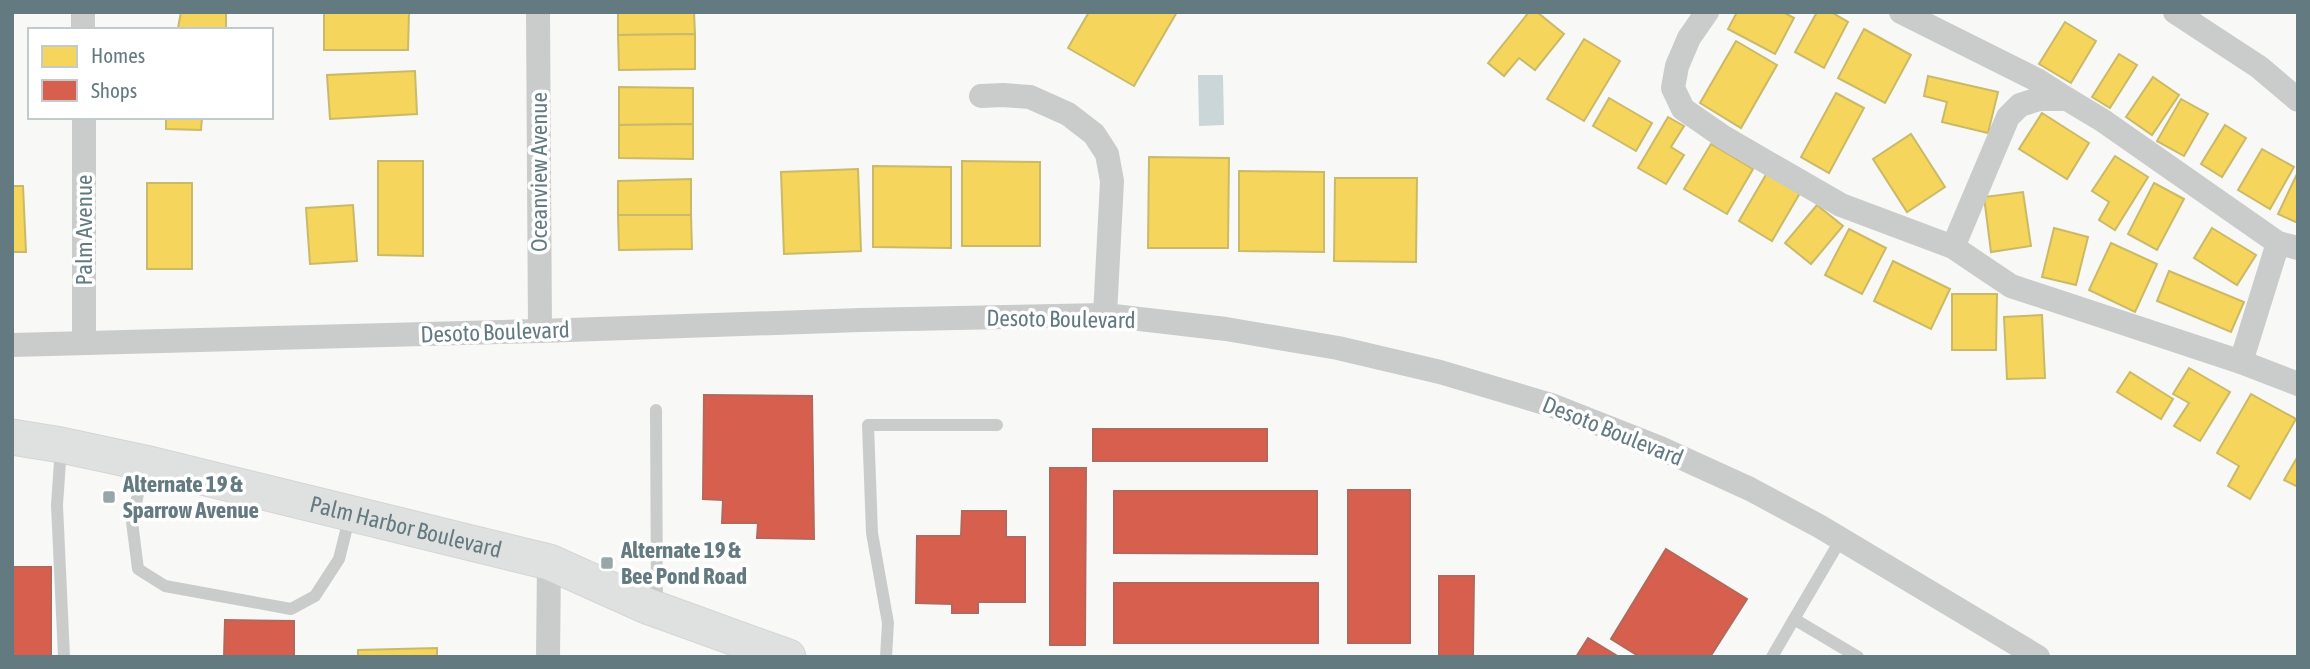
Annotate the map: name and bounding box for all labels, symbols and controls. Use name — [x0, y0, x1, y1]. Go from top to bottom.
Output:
legend — [28, 28, 273, 119]
text: Homes — [91, 43, 145, 67]
text: Shops — [91, 78, 137, 102]
street label: Oceanview Avenue — [526, 92, 552, 252]
street label: Palm Avenue — [71, 175, 97, 285]
street label: Desoto Boulevard — [986, 305, 1136, 333]
street label: Desoto Boulevard — [420, 316, 570, 348]
street label: Desoto Boulevard — [1539, 391, 1687, 471]
place label: Alternate 19 & Sparrow Avenue — [122, 471, 259, 523]
marker: Alternate 19 & Sparrow Avenue — [101, 489, 117, 505]
street label: Palm Harbor Boulevard — [307, 491, 504, 563]
place label: Alternate 19 & Bee Pond Road — [620, 537, 747, 589]
marker: Alternate 19 & Bee Pond Road — [599, 555, 615, 571]

